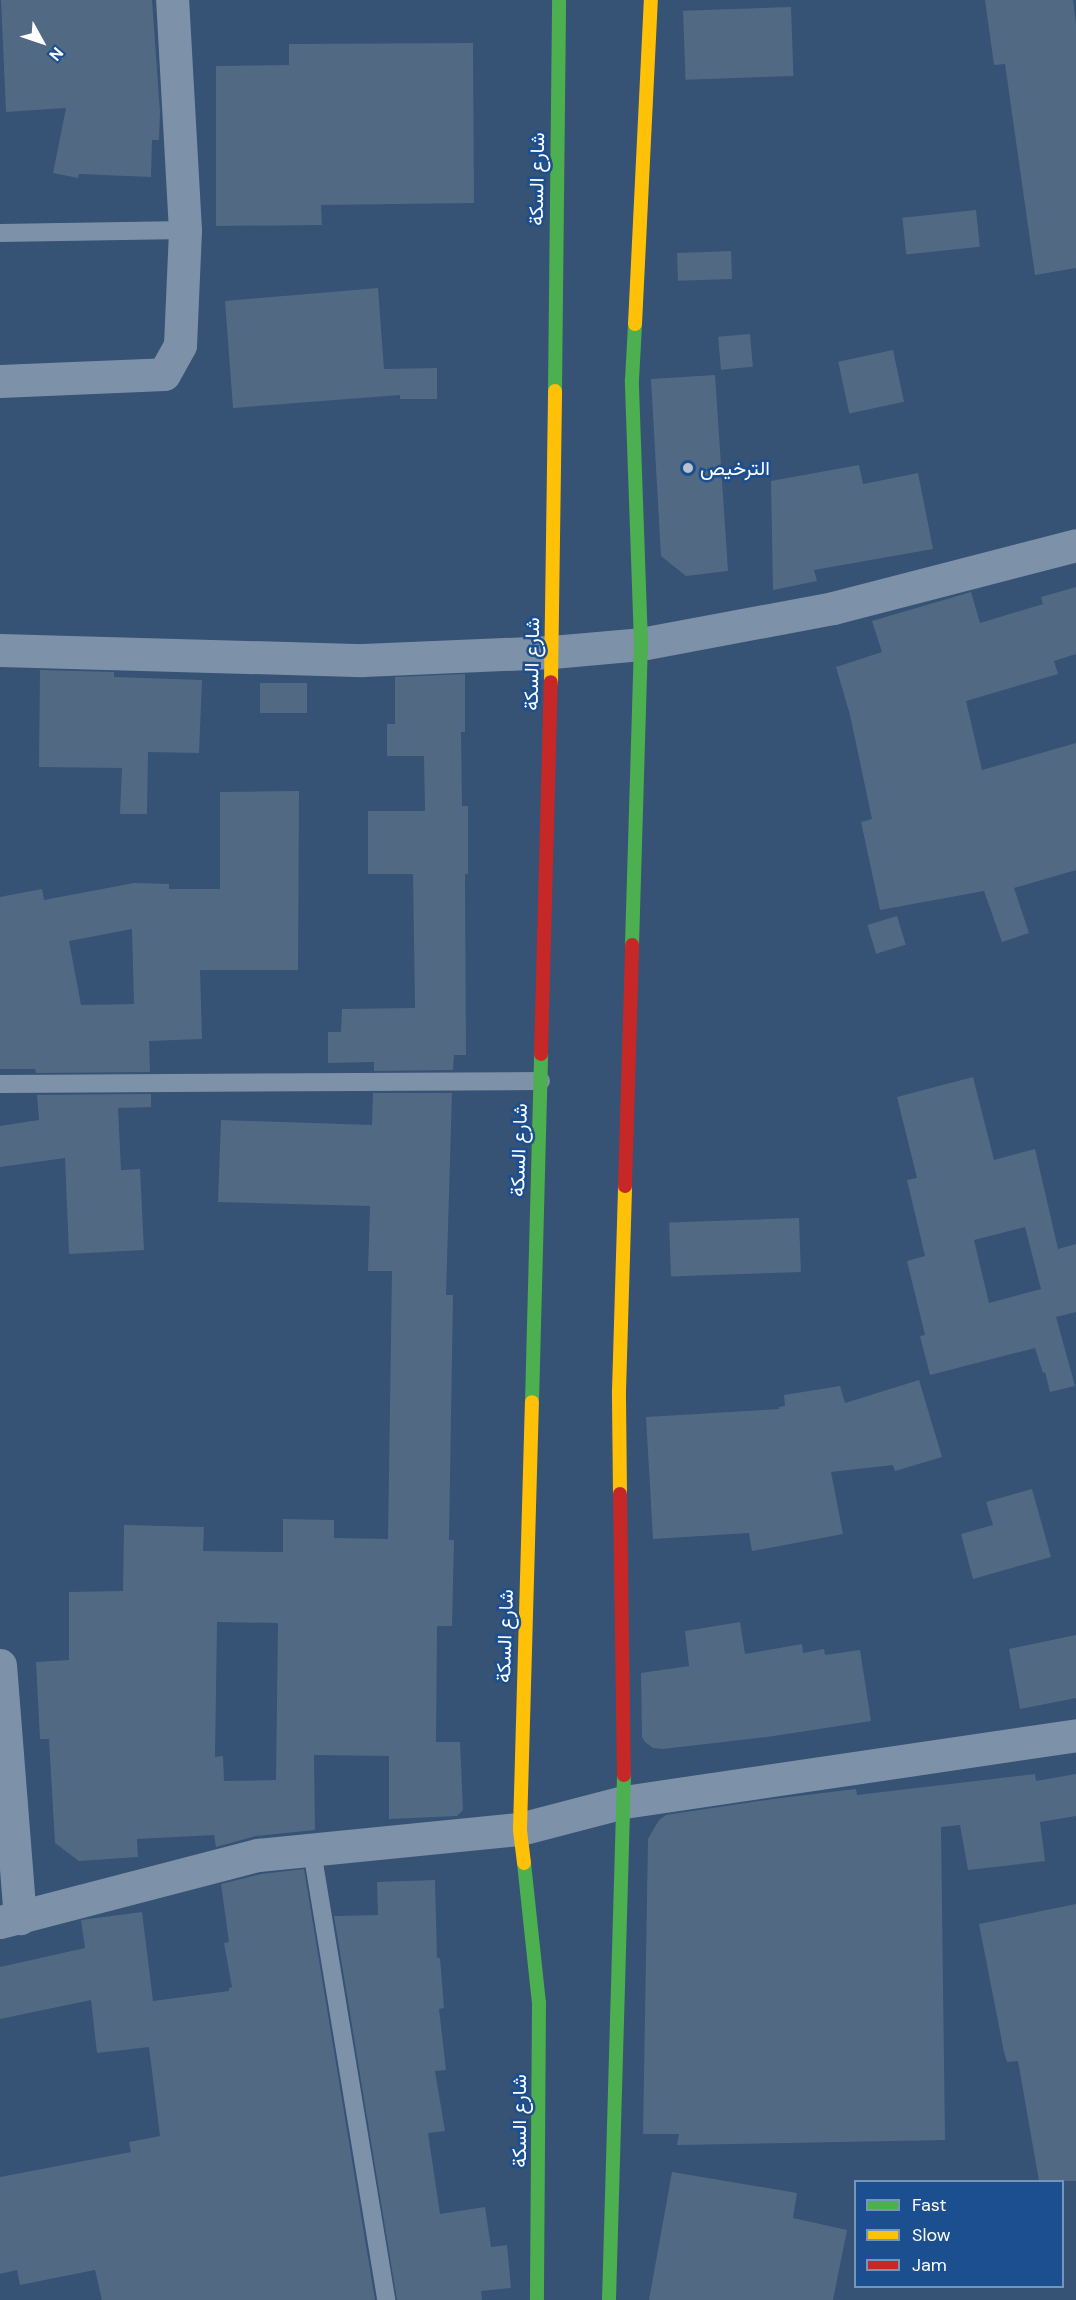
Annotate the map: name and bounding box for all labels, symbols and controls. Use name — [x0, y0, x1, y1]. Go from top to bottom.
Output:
north arrow — [12, 12, 72, 72]
text: N — [44, 43, 68, 65]
street label: شارع السكة — [524, 132, 550, 226]
place label: الترخيص — [700, 456, 770, 480]
marker: الترخيص — [681, 461, 695, 475]
street label: شارع السكة — [519, 617, 545, 711]
street label: شارع السكة — [505, 1103, 533, 1197]
street label: شارع السكة — [491, 1589, 519, 1683]
street label: شارع السكة — [507, 2074, 531, 2168]
legend — [854, 2180, 1064, 2288]
text: Fast — [912, 2193, 947, 2217]
text: Slow — [912, 2223, 951, 2247]
text: Jam — [912, 2253, 947, 2277]

